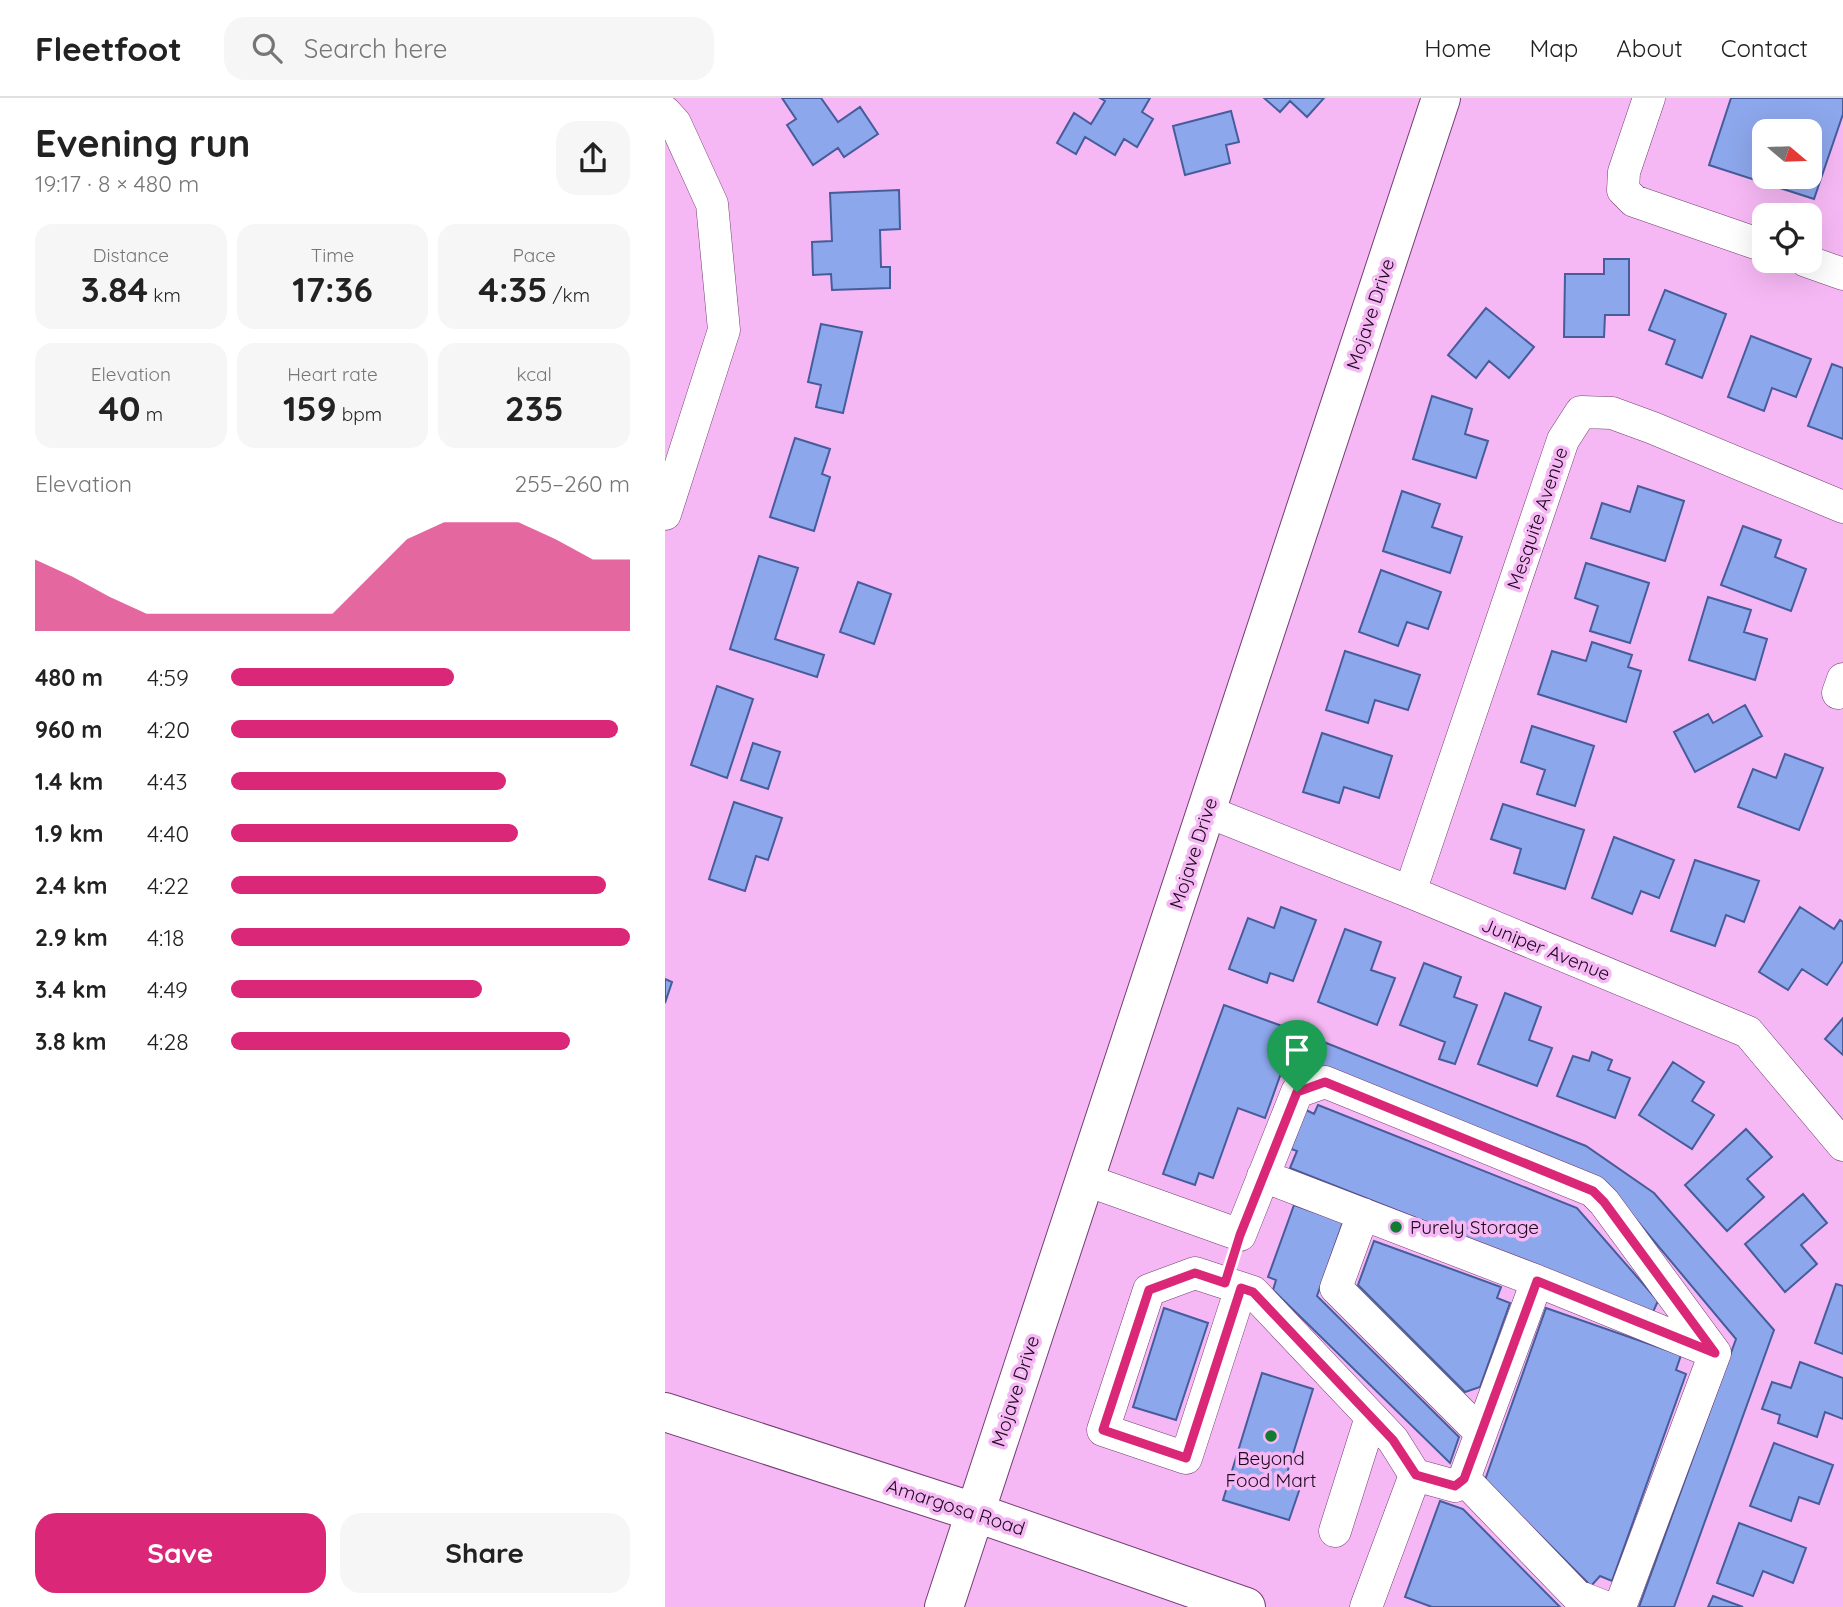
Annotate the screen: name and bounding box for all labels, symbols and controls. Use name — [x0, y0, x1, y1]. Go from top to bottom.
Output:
search box — [224, 17, 714, 80]
text: Fleetfoot — [35, 28, 182, 69]
icon: search — [248, 29, 286, 67]
text: Search here — [304, 32, 447, 65]
text: Home — [1424, 33, 1491, 63]
text: Map — [1529, 33, 1578, 63]
text: About — [1616, 33, 1683, 63]
text: Contact — [1721, 33, 1808, 63]
text: Evening run — [35, 119, 250, 167]
north arrow — [1752, 119, 1822, 189]
map controls — [1752, 119, 1822, 273]
button: share — [556, 121, 630, 195]
text: 19:17 · 8 × 480 m — [35, 169, 199, 198]
button: locate — [1752, 203, 1822, 273]
text: Distance — [93, 243, 169, 267]
text: Time — [311, 243, 354, 267]
text: Pace — [513, 243, 556, 267]
street label: Mojave Drive — [1341, 256, 1399, 372]
text: 3.84 — [81, 267, 148, 311]
text: 17:36 — [292, 267, 373, 311]
text: 4:35 — [478, 267, 547, 311]
text: km — [148, 283, 181, 307]
text: /km — [547, 283, 590, 307]
text: Elevation — [91, 362, 171, 386]
text: Heart rate — [287, 362, 378, 386]
text: kcal — [516, 362, 552, 386]
text: 40 — [99, 386, 141, 430]
text: 159 — [283, 386, 337, 430]
text: 235 — [505, 386, 564, 430]
text: m — [141, 402, 163, 426]
text: bpm — [337, 402, 382, 426]
street label: Mesquite Avenue — [1501, 444, 1573, 592]
text: Elevation — [35, 469, 132, 498]
text: 255–260 m — [514, 469, 630, 498]
text: 480 m — [35, 663, 103, 692]
text: 4:59 — [147, 663, 189, 692]
text: 960 m — [35, 715, 103, 744]
text: 4:20 — [147, 715, 190, 744]
text: 1.4 km — [35, 767, 103, 796]
text: 4:43 — [147, 767, 188, 796]
street label: Mojave Drive — [1164, 795, 1222, 911]
text: 1.9 km — [35, 819, 103, 848]
text: 4:40 — [147, 819, 189, 848]
text: 2.4 km — [35, 871, 107, 900]
text: 4:22 — [147, 871, 189, 900]
street label: Juniper Avenue — [1478, 912, 1614, 986]
text: 2.9 km — [35, 923, 108, 952]
text: 4:18 — [147, 923, 184, 952]
text: 3.4 km — [35, 975, 107, 1004]
text: 4:49 — [147, 975, 188, 1004]
pin — [1267, 1020, 1327, 1092]
text: 3.8 km — [35, 1027, 106, 1056]
text: 4:28 — [147, 1027, 189, 1056]
icon: arrive — [1278, 1031, 1316, 1069]
place label: Purely Storage — [1410, 1215, 1539, 1239]
marker: Purely Storage — [1388, 1219, 1404, 1235]
street label: Mojave Drive — [986, 1333, 1044, 1449]
marker: Beyond Food Mart — [1263, 1428, 1279, 1444]
place label: Beyond Food Mart — [1225, 1446, 1317, 1492]
street label: Amargosa Road — [884, 1473, 1028, 1541]
button: Save — [35, 1513, 326, 1593]
button: Share — [340, 1513, 630, 1593]

